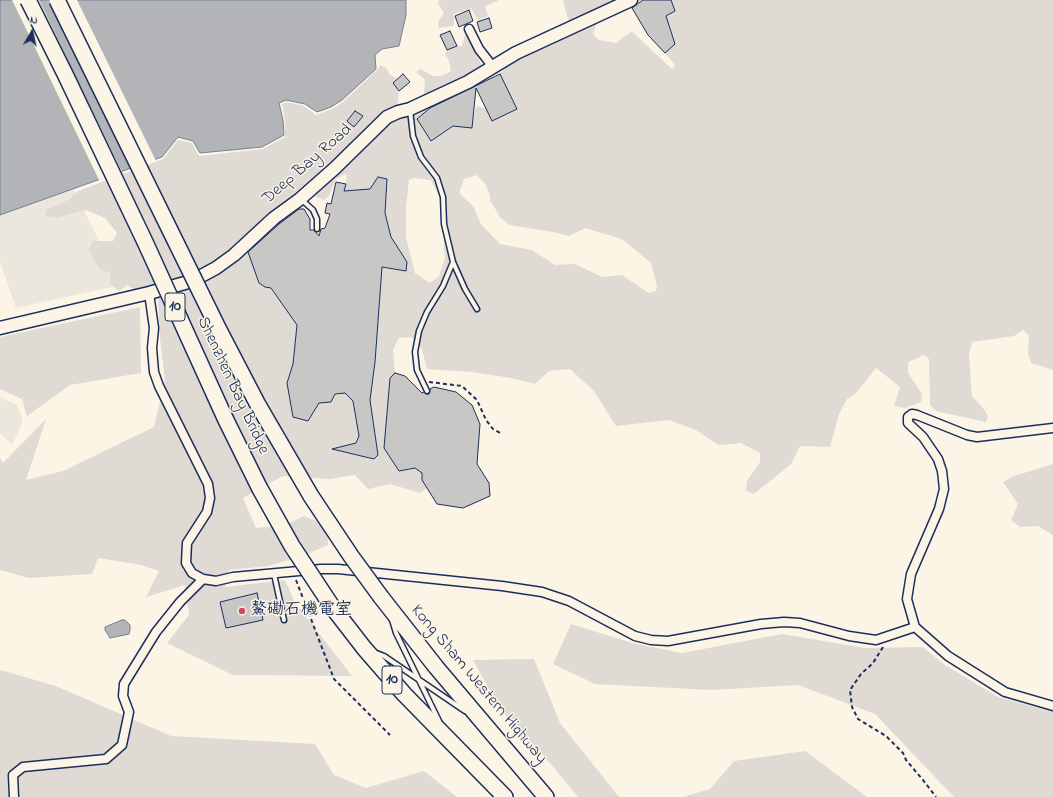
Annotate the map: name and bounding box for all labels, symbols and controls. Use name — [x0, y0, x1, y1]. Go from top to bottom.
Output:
north arrow — [12, 12, 52, 52]
text: N — [29, 12, 39, 29]
street label: Deep Bay Road — [259, 120, 357, 210]
road number: 10 — [165, 293, 185, 321]
street label: Shenzhen Bay Bridge — [191, 314, 273, 458]
place label: 鰲磡石機電室 — [250, 601, 352, 621]
street label: Kong Sham Western Highway — [405, 601, 551, 769]
marker: 鰲磡石機電室 — [237, 606, 247, 616]
road number: 10 — [382, 666, 402, 694]

